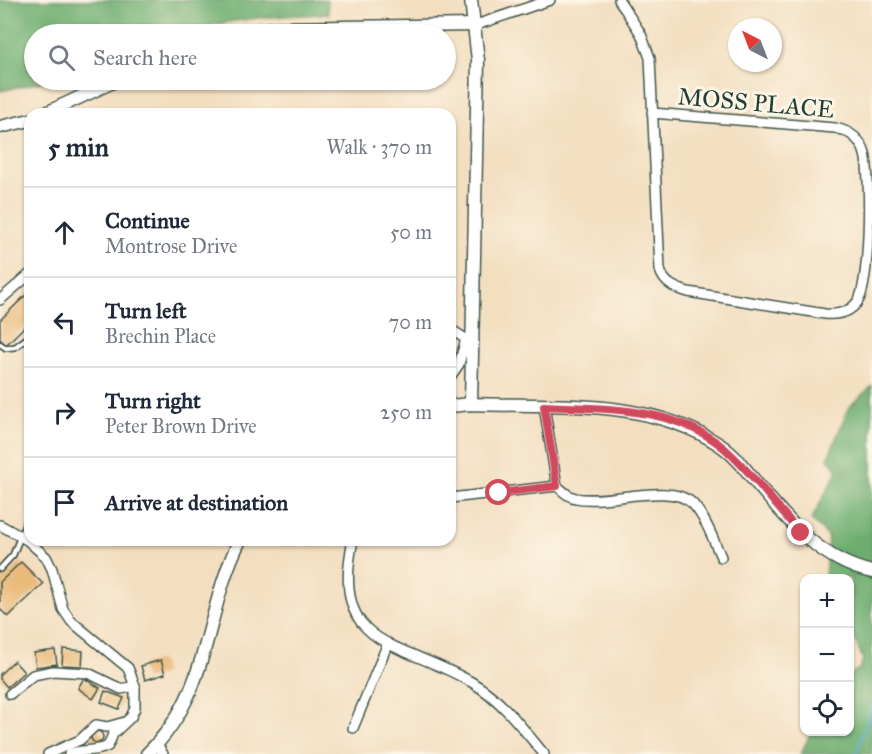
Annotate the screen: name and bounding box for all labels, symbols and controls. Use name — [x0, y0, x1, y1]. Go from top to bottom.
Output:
north arrow — [728, 18, 782, 72]
search box — [24, 24, 456, 90]
icon: search — [45, 41, 78, 74]
text: Search here — [93, 44, 197, 71]
street label: MOSS PLACE — [677, 81, 835, 125]
text: 5 min — [48, 131, 109, 163]
text: Walk · 370 m — [326, 135, 432, 159]
text: Continue — [105, 207, 190, 234]
icon: ahead — [48, 216, 81, 249]
text: 50 m — [390, 220, 432, 244]
text: Montrose Drive — [105, 234, 237, 258]
text: Turn left — [105, 297, 187, 324]
icon: left — [48, 306, 81, 339]
text: 70 m — [389, 310, 432, 334]
text: Brechin Place — [105, 324, 216, 348]
text: Turn right — [105, 387, 201, 414]
icon: right — [48, 396, 81, 429]
text: 250 m — [380, 400, 432, 424]
text: Peter Brown Drive — [105, 414, 257, 438]
route start — [485, 479, 511, 505]
icon: arrive — [48, 486, 81, 519]
text: Arrive at destination — [105, 489, 288, 516]
route end — [787, 519, 813, 545]
map controls — [800, 574, 854, 736]
button: + — [800, 574, 854, 628]
button: − — [800, 628, 854, 682]
button: locate — [800, 682, 854, 736]

